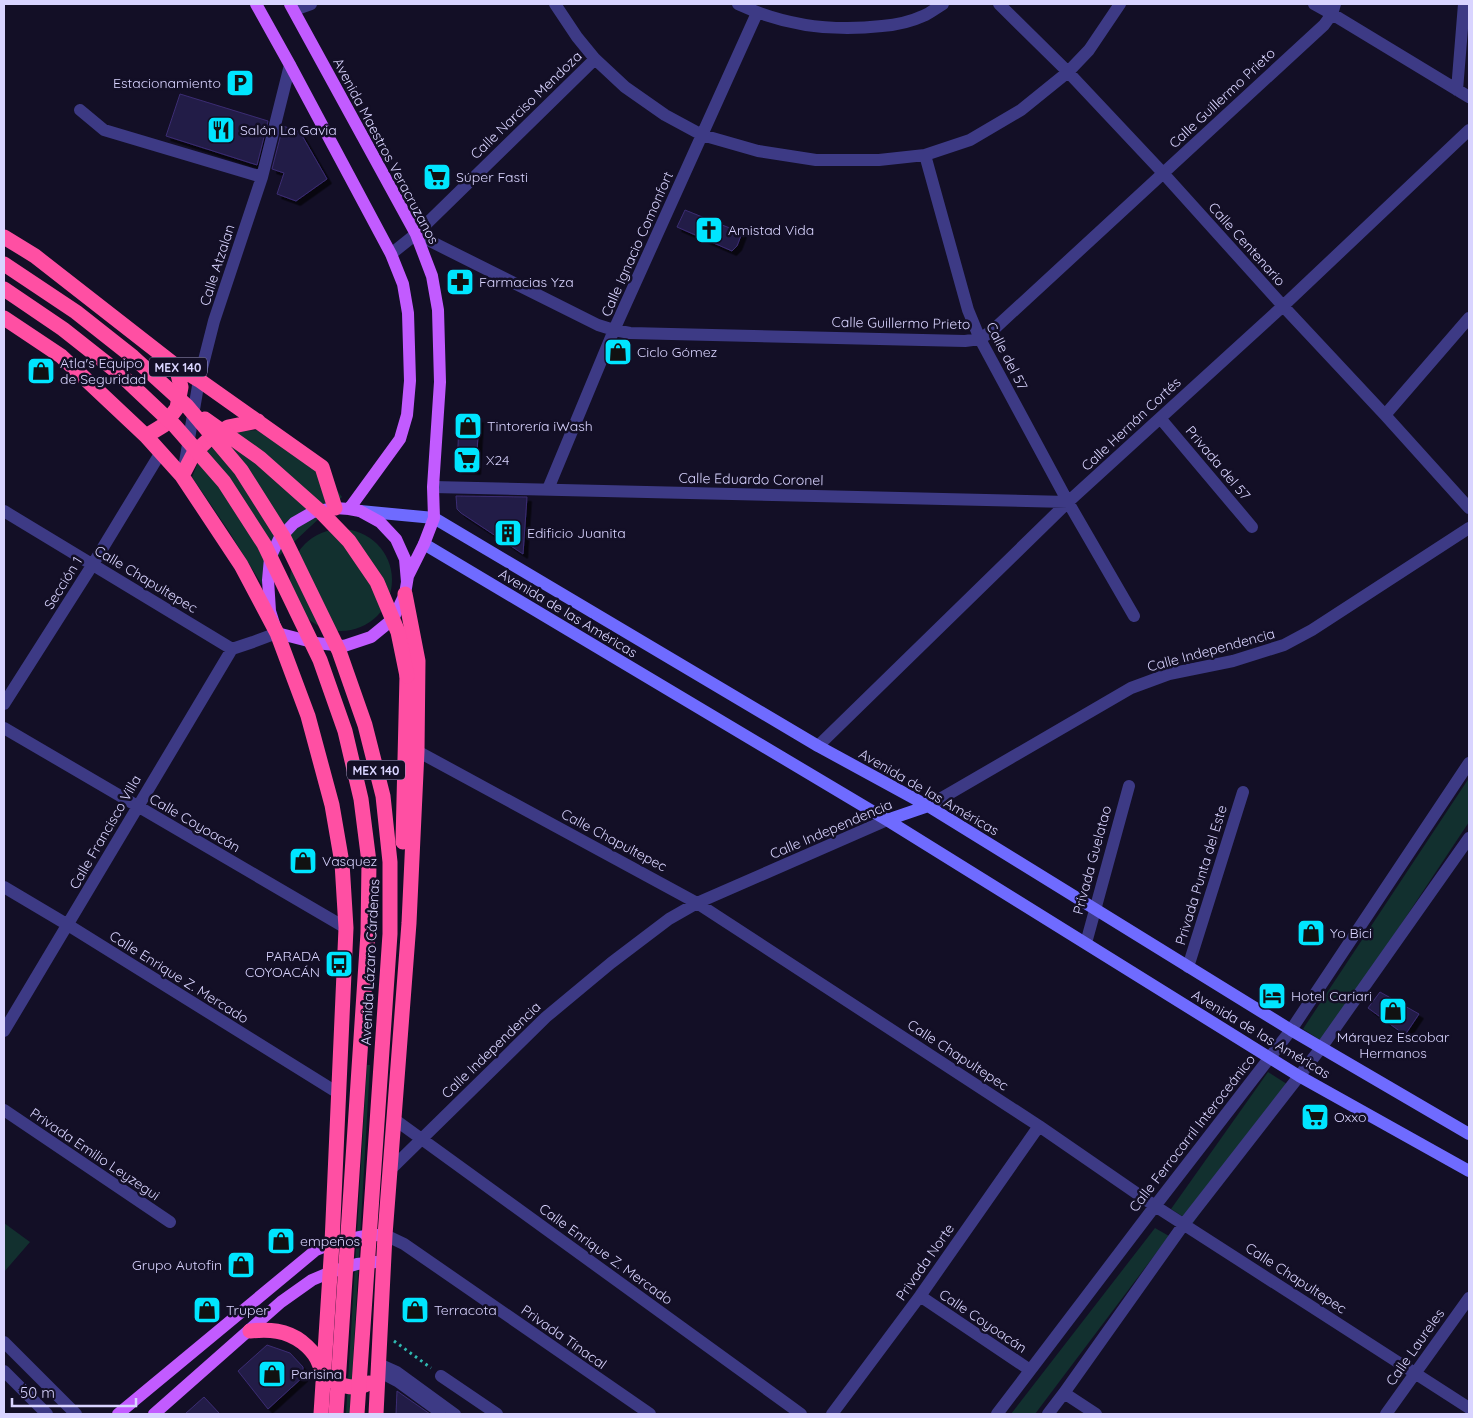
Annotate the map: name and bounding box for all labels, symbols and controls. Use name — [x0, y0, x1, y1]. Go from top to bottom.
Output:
street label: Calle Guillermo Prieto — [1165, 44, 1279, 152]
street label: Calle Narciso Mendoza — [466, 47, 586, 163]
street label: Avenida Maestros Veracruzanos — [329, 55, 443, 247]
parking icon: Estacionamiento — [225, 68, 255, 98]
place label: Estacionamiento — [113, 74, 221, 92]
restaurant icon: Salón La Gavia — [206, 115, 236, 145]
place label: Salón La Gavia — [240, 121, 337, 139]
supermarket icon: Súper Fasti — [422, 162, 452, 192]
place label: Súper Fasti — [456, 168, 528, 186]
street label: Calle Ignacio Comonfort — [597, 168, 677, 319]
street label: Calle Centenario — [1205, 198, 1289, 290]
church icon: Amistad Vida — [694, 215, 724, 245]
place label: Amistad Vida — [728, 221, 814, 239]
street label: Calle Atzalan — [195, 222, 239, 308]
pharmacy icon: Farmacias Yza — [445, 267, 475, 297]
place label: Farmacias Yza — [479, 273, 574, 291]
street label: Calle Guillermo Prieto — [831, 313, 971, 333]
street label: Calle del 57 — [982, 319, 1032, 393]
shop icon: Ciclo Gómez — [603, 337, 633, 367]
place label: Ciclo Gómez — [637, 343, 718, 361]
place label: Atla's Equipo de Seguridad — [60, 354, 146, 388]
shop icon: Atla's Equipo de Seguridad — [26, 356, 56, 386]
road number: MEX 140 — [149, 358, 207, 377]
street label: Calle Hernán Cortés — [1077, 373, 1185, 475]
shop icon: Tintorería iWash — [453, 411, 483, 441]
place label: Tintorería iWash — [487, 417, 593, 435]
street label: Privada del 57 — [1182, 422, 1254, 504]
supermarket icon: X24 — [452, 445, 482, 475]
place label: X24 — [486, 451, 509, 469]
street label: Calle Eduardo Coronel — [678, 469, 824, 489]
building icon: Edificio Juanita — [493, 518, 523, 548]
place label: Edificio Juanita — [527, 524, 626, 542]
street label: Calle Chapultepec — [91, 541, 201, 617]
street label: Sección 1 — [40, 553, 86, 613]
street label: Avenida de las Américas — [495, 564, 641, 662]
street label: Calle Independencia — [1145, 624, 1277, 676]
street label: Avenida de las Américas — [856, 745, 1002, 839]
road number: MEX 140 — [347, 760, 405, 780]
street label: Calle Francisco Villa — [65, 772, 145, 892]
street label: Calle Coyoacán — [146, 790, 244, 856]
street label: Calle Independencia — [767, 795, 895, 863]
street label: Privada Guelatao — [1069, 803, 1115, 917]
street label: Privada Punta del Este — [1171, 803, 1231, 947]
street label: Calle Chapultepec — [558, 805, 670, 875]
shop icon: Vasquez — [288, 846, 318, 876]
place label: Vasquez — [322, 852, 378, 870]
street label: Avenida Lázaro Cárdenas — [357, 878, 383, 1046]
shop icon: Yo Bici — [1296, 918, 1326, 948]
place label: Yo Bici — [1330, 924, 1372, 942]
street label: Calle Enrique Z. Mercado — [106, 927, 252, 1027]
place label: PARADA COYOACÁN — [245, 947, 320, 981]
bus stop icon: PARADA COYOACÁN — [324, 949, 354, 979]
hotel icon: Hotel Cariari — [1257, 981, 1287, 1011]
street label: Avenida de las Américas — [1188, 985, 1334, 1083]
place label: Hotel Cariari — [1291, 987, 1372, 1005]
shop icon: Márquez Escobar Hermanos — [1378, 996, 1408, 1026]
street label: Calle Independencia — [438, 998, 544, 1102]
street label: Calle Chapultepec — [904, 1016, 1012, 1094]
place label: Márquez Escobar Hermanos — [1337, 1028, 1450, 1062]
street label: Calle Ferrocarril Interoceánico — [1125, 1051, 1259, 1215]
supermarket icon: Oxxo — [1300, 1102, 1330, 1132]
street label: Privada Emilio Leyzegui — [27, 1104, 163, 1204]
place label: Oxxo — [1334, 1108, 1366, 1126]
street label: Calle Enrique Z. Mercado — [536, 1199, 676, 1309]
street label: Privada Norte — [892, 1220, 958, 1304]
shop icon: empeños — [266, 1226, 296, 1256]
place label: empeños — [300, 1232, 360, 1250]
street label: Calle Chapultepec — [1242, 1239, 1350, 1317]
shop icon: Grupo Autofin — [226, 1250, 256, 1280]
place label: Grupo Autofin — [132, 1256, 222, 1274]
street label: Calle Coyoacán — [936, 1285, 1030, 1357]
shop icon: Truper — [192, 1295, 222, 1325]
shop icon: Terracota — [400, 1295, 430, 1325]
place label: Truper — [226, 1301, 269, 1319]
place label: Terracota — [434, 1301, 497, 1319]
street label: Privada Tinacal — [518, 1301, 610, 1373]
street label: Calle Laureles — [1382, 1305, 1448, 1389]
shop icon: Parisina — [257, 1359, 287, 1389]
place label: Parisina — [291, 1365, 342, 1383]
scale bar — [12, 1376, 136, 1408]
text: 50 m — [20, 1383, 55, 1402]

